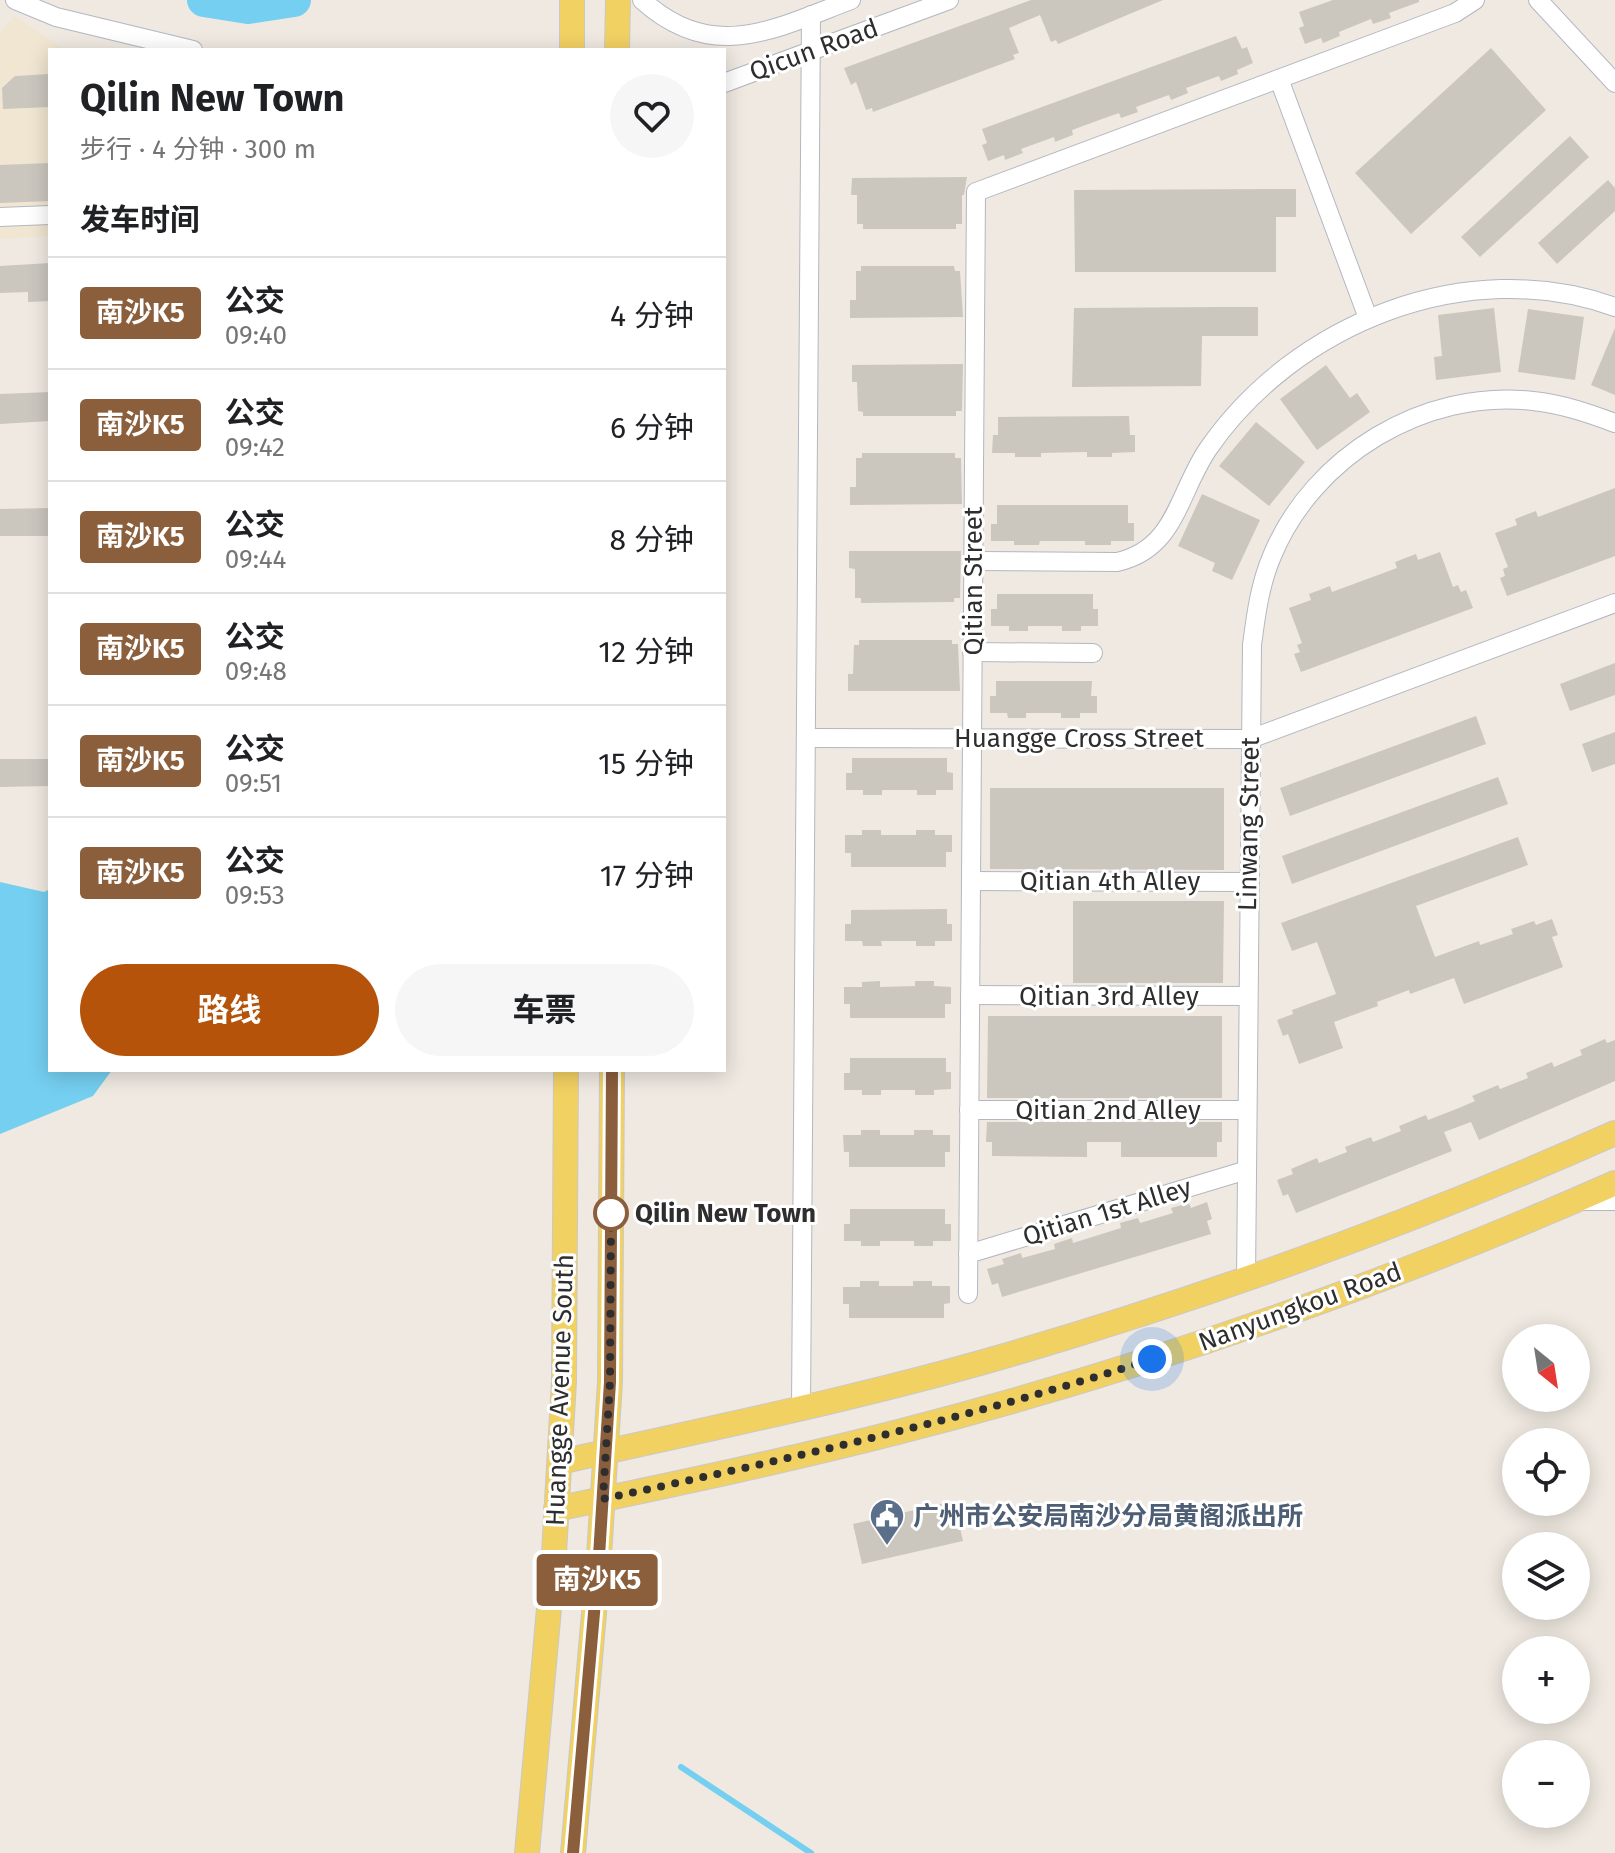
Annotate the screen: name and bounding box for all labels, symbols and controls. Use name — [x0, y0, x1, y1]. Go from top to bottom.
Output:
street label: Qicun Road — [745, 12, 883, 88]
button: heart — [610, 74, 694, 158]
text: Qilin New Town — [80, 75, 345, 121]
text: 步行 · 4 分钟 · 300 m — [80, 134, 316, 165]
text: 发车时间 — [80, 202, 200, 238]
text: 公交 — [225, 283, 285, 319]
text: 南沙K5 — [96, 296, 185, 329]
text: 4 分钟 — [610, 298, 694, 334]
text: 09:40 — [225, 320, 287, 351]
text: 公交 — [225, 395, 285, 431]
text: 南沙K5 — [96, 408, 185, 441]
text: 6 分钟 — [610, 410, 694, 446]
text: 09:42 — [225, 432, 285, 463]
street label: Qitian Street — [958, 506, 989, 655]
text: 公交 — [225, 507, 285, 543]
text: 南沙K5 — [96, 520, 185, 553]
text: 8 分钟 — [610, 522, 694, 558]
text: 09:44 — [225, 544, 286, 575]
text: 公交 — [225, 619, 285, 655]
text: 南沙K5 — [96, 632, 185, 665]
text: 12 分钟 — [598, 634, 694, 670]
text: 09:48 — [225, 656, 287, 687]
street label: Huangge Cross Street — [954, 723, 1205, 754]
text: 公交 — [225, 731, 285, 767]
street label: Linwang Street — [1232, 736, 1266, 911]
text: 南沙K5 — [96, 744, 185, 777]
text: 15 分钟 — [598, 746, 694, 782]
text: 09:51 — [225, 768, 282, 799]
text: 公交 — [225, 843, 285, 879]
text: 南沙K5 — [96, 856, 185, 889]
text: 17 分钟 — [600, 858, 694, 894]
street label: Qitian 4th Alley — [1020, 866, 1200, 897]
text: 09:53 — [225, 880, 285, 911]
button: 路线 — [80, 964, 379, 1056]
button: 车票 — [395, 964, 694, 1056]
street label: Qitian 3rd Alley — [1019, 981, 1199, 1012]
street label: Qitian 2nd Alley — [1015, 1095, 1201, 1126]
street label: Qitian 1st Alley — [1019, 1172, 1195, 1252]
marker: Qilin New Town — [594, 1196, 628, 1230]
place label: Qilin New Town — [635, 1198, 816, 1229]
street label: Huangge Avenue South — [540, 1253, 580, 1527]
street label: Nanyungkou Road — [1194, 1256, 1406, 1358]
north arrow — [1502, 1324, 1590, 1412]
map controls — [1502, 1324, 1590, 1828]
your location — [1132, 1339, 1172, 1379]
button: locate — [1502, 1428, 1590, 1516]
public building icon: 广州市公安局南沙分局黄阁派出所 — [868, 1497, 906, 1547]
place label: 广州市公安局南沙分局黄阁派出所 — [913, 1501, 1303, 1532]
button: layers — [1502, 1532, 1590, 1620]
line badge: 南沙K5 — [541, 1554, 653, 1606]
text: 南沙K5 — [553, 1563, 641, 1596]
button: + — [1502, 1636, 1590, 1724]
button: − — [1502, 1740, 1590, 1828]

